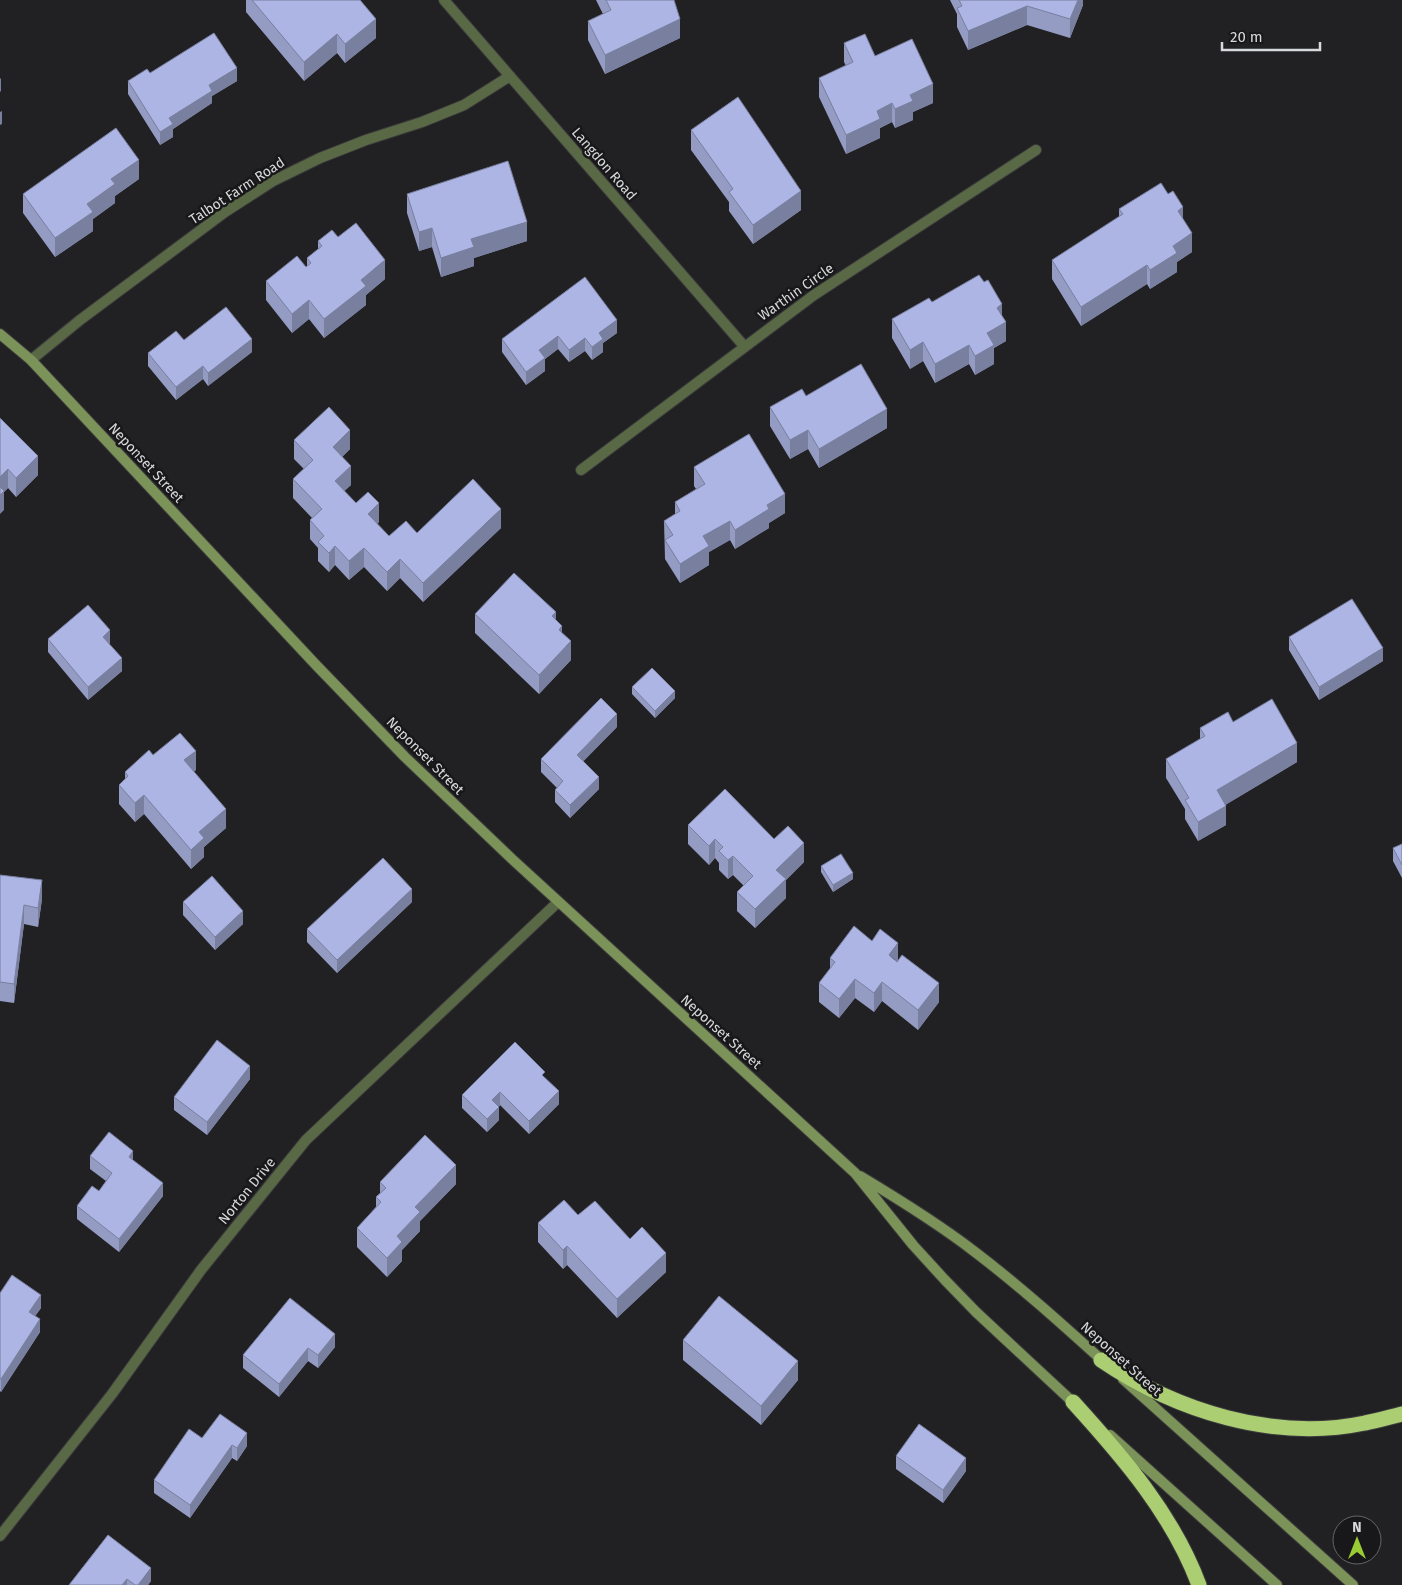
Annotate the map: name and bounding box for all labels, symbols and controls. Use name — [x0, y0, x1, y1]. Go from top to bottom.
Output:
scale bar — [1222, 20, 1320, 52]
text: 20 m — [1230, 28, 1263, 46]
street label: Langdon Road — [568, 124, 640, 204]
street label: Talbot Farm Road — [186, 154, 288, 228]
street label: Warthin Circle — [755, 260, 837, 324]
street label: Neponset Street — [105, 420, 188, 507]
street label: Neponset Street — [383, 714, 468, 799]
street label: Neponset Street — [677, 991, 766, 1073]
street label: Norton Drive — [215, 1154, 279, 1228]
street label: Neponset Street — [1077, 1318, 1166, 1400]
north arrow — [1332, 1515, 1382, 1565]
text: N — [1352, 1519, 1362, 1536]

